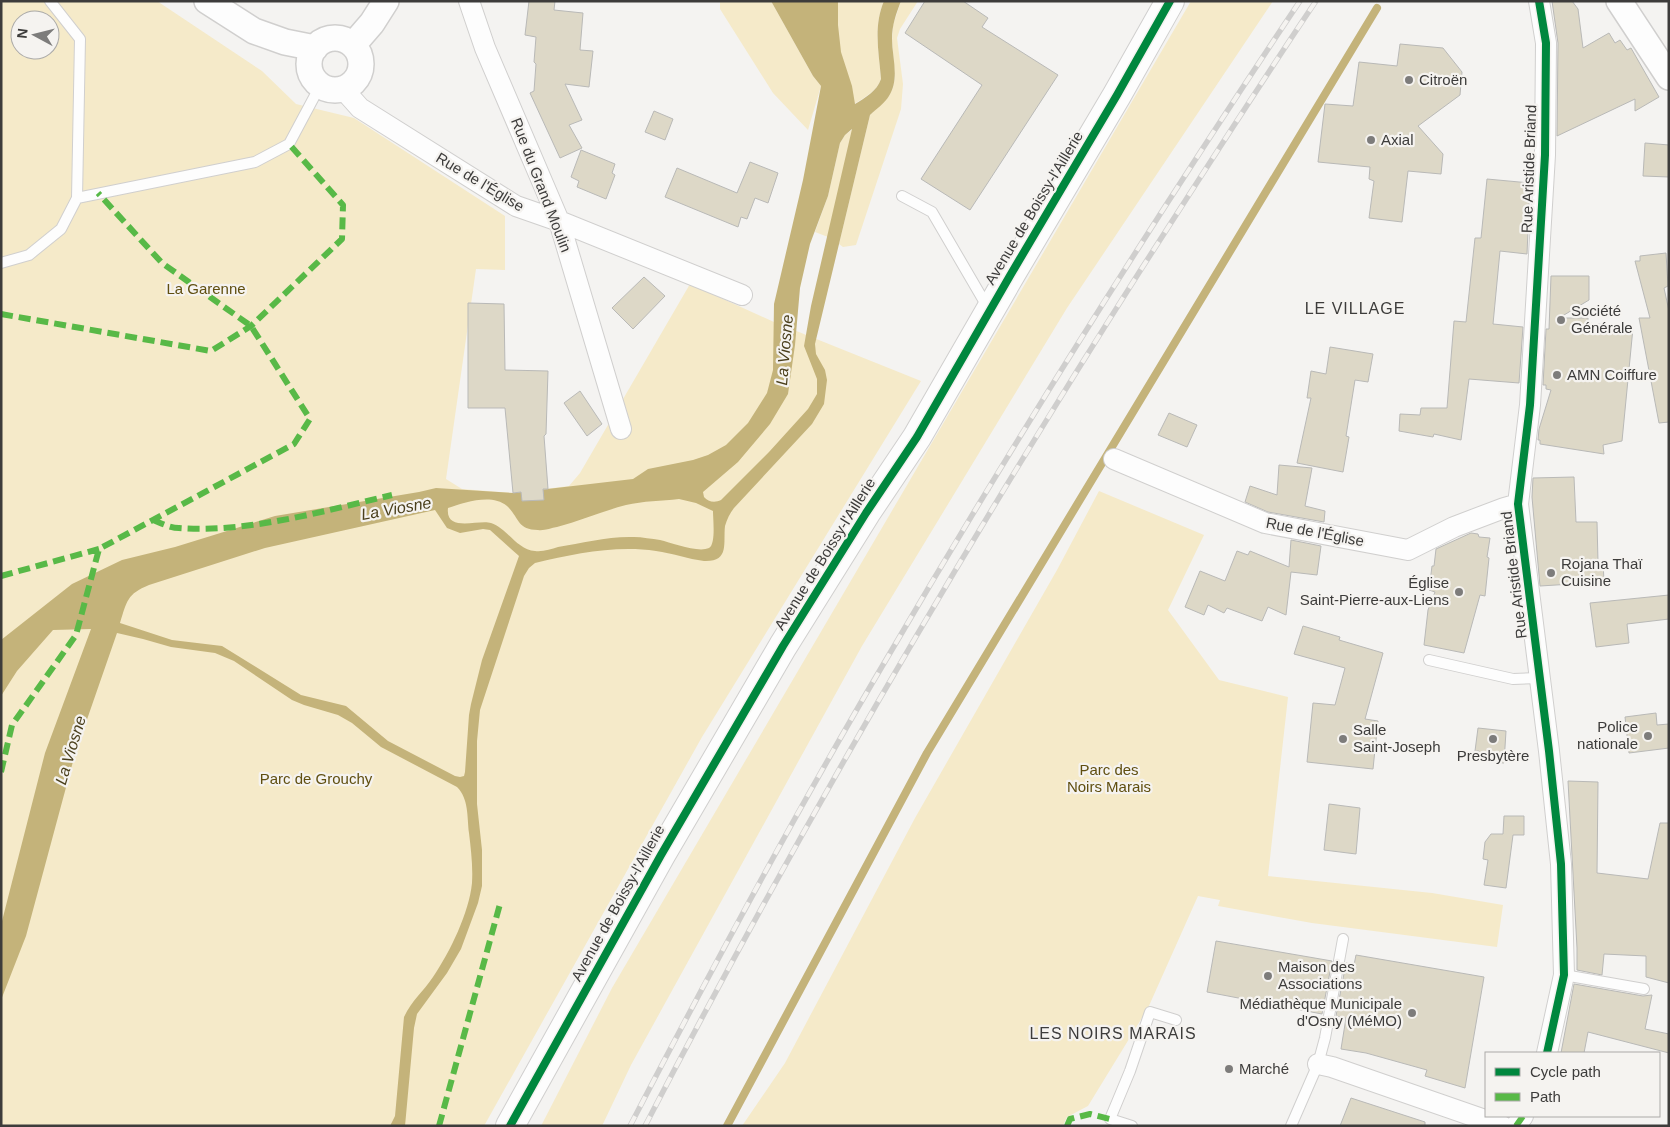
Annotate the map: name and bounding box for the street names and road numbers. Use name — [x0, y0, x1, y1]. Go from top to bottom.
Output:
street label: Rue Aristide Briand — [1518, 105, 1539, 233]
street label: Rue du Grand Moulin — [508, 115, 575, 254]
street label: Avenue de Boissy-l'Aillerie — [981, 128, 1086, 288]
street label: Rue de l'Église — [433, 149, 527, 215]
street label: Avenue de Boissy-l'Aillerie — [771, 475, 878, 633]
street label: Rue Aristide Briand — [1497, 510, 1530, 640]
street label: Rue de l'Église — [1265, 514, 1366, 549]
street label: Avenue de Boissy-l'Aillerie — [567, 822, 668, 984]

